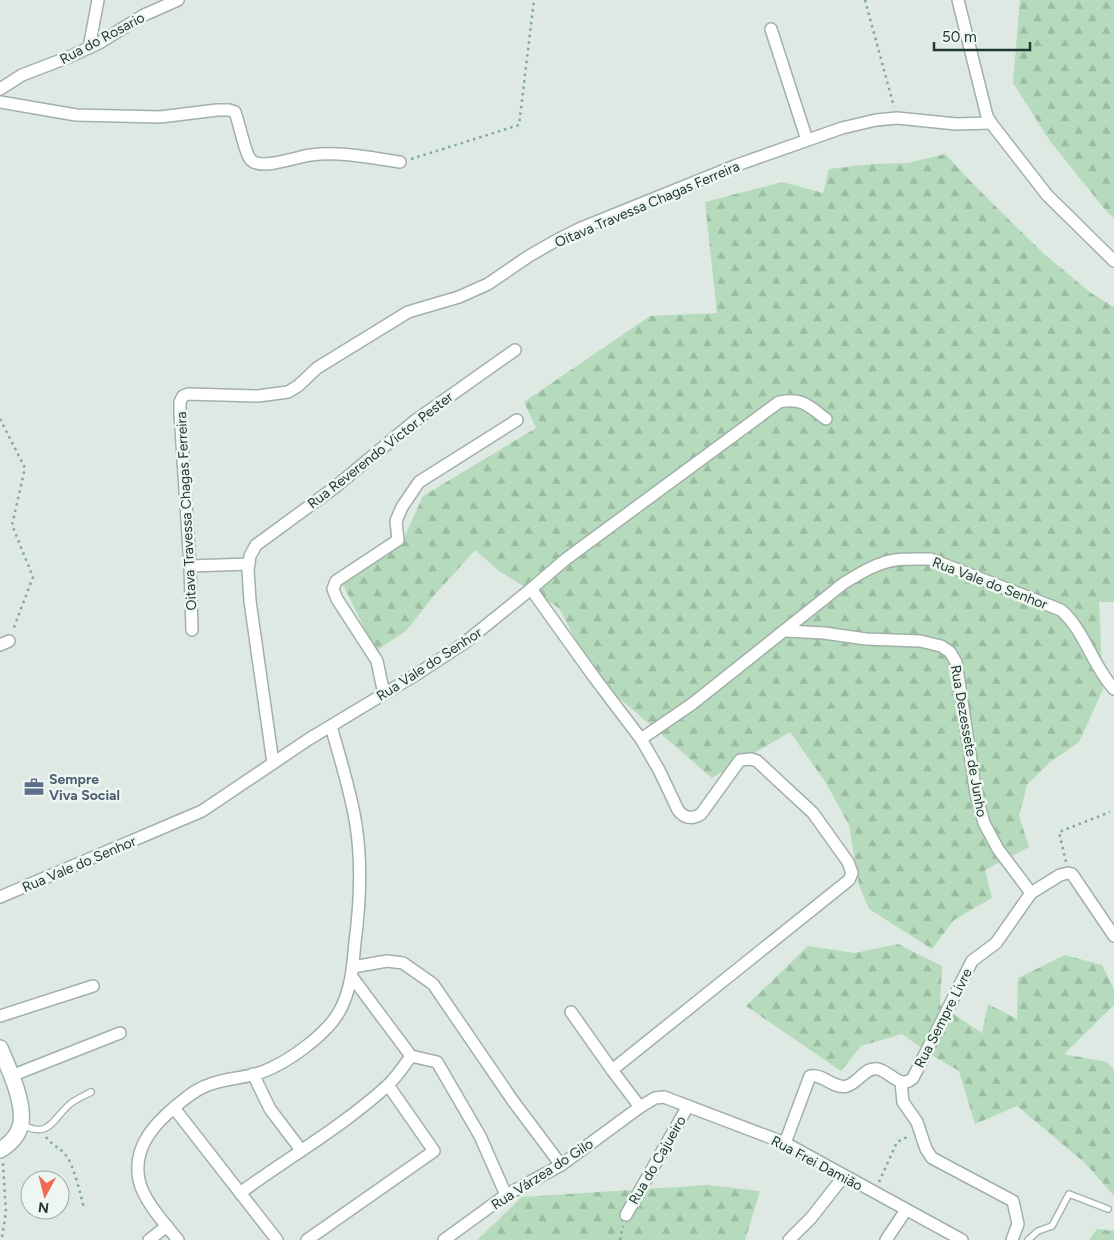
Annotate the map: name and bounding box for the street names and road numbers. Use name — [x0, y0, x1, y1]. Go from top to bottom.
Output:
street label: Rua do Rosario — [57, 9, 148, 68]
street label: Oitava Travessa Chagas Ferreira — [552, 158, 742, 251]
street label: Rua Reverendo Victor Pester — [304, 388, 457, 512]
street label: Oitava Travessa Chagas Ferreira — [173, 411, 200, 611]
street label: Rua Vale do Senhor — [930, 554, 1050, 613]
street label: Rua Vale do Senhor — [373, 624, 485, 705]
street label: Rua Dezessete de Junho — [947, 664, 990, 818]
street label: Rua Vale do Senhor — [20, 833, 139, 896]
street label: Rua Sempre Livre — [911, 965, 976, 1071]
street label: Rua do Cajueiro — [625, 1113, 690, 1208]
street label: Rua Frei Damião — [768, 1132, 865, 1195]
street label: Rua Várzea do Gilo — [488, 1135, 596, 1214]

